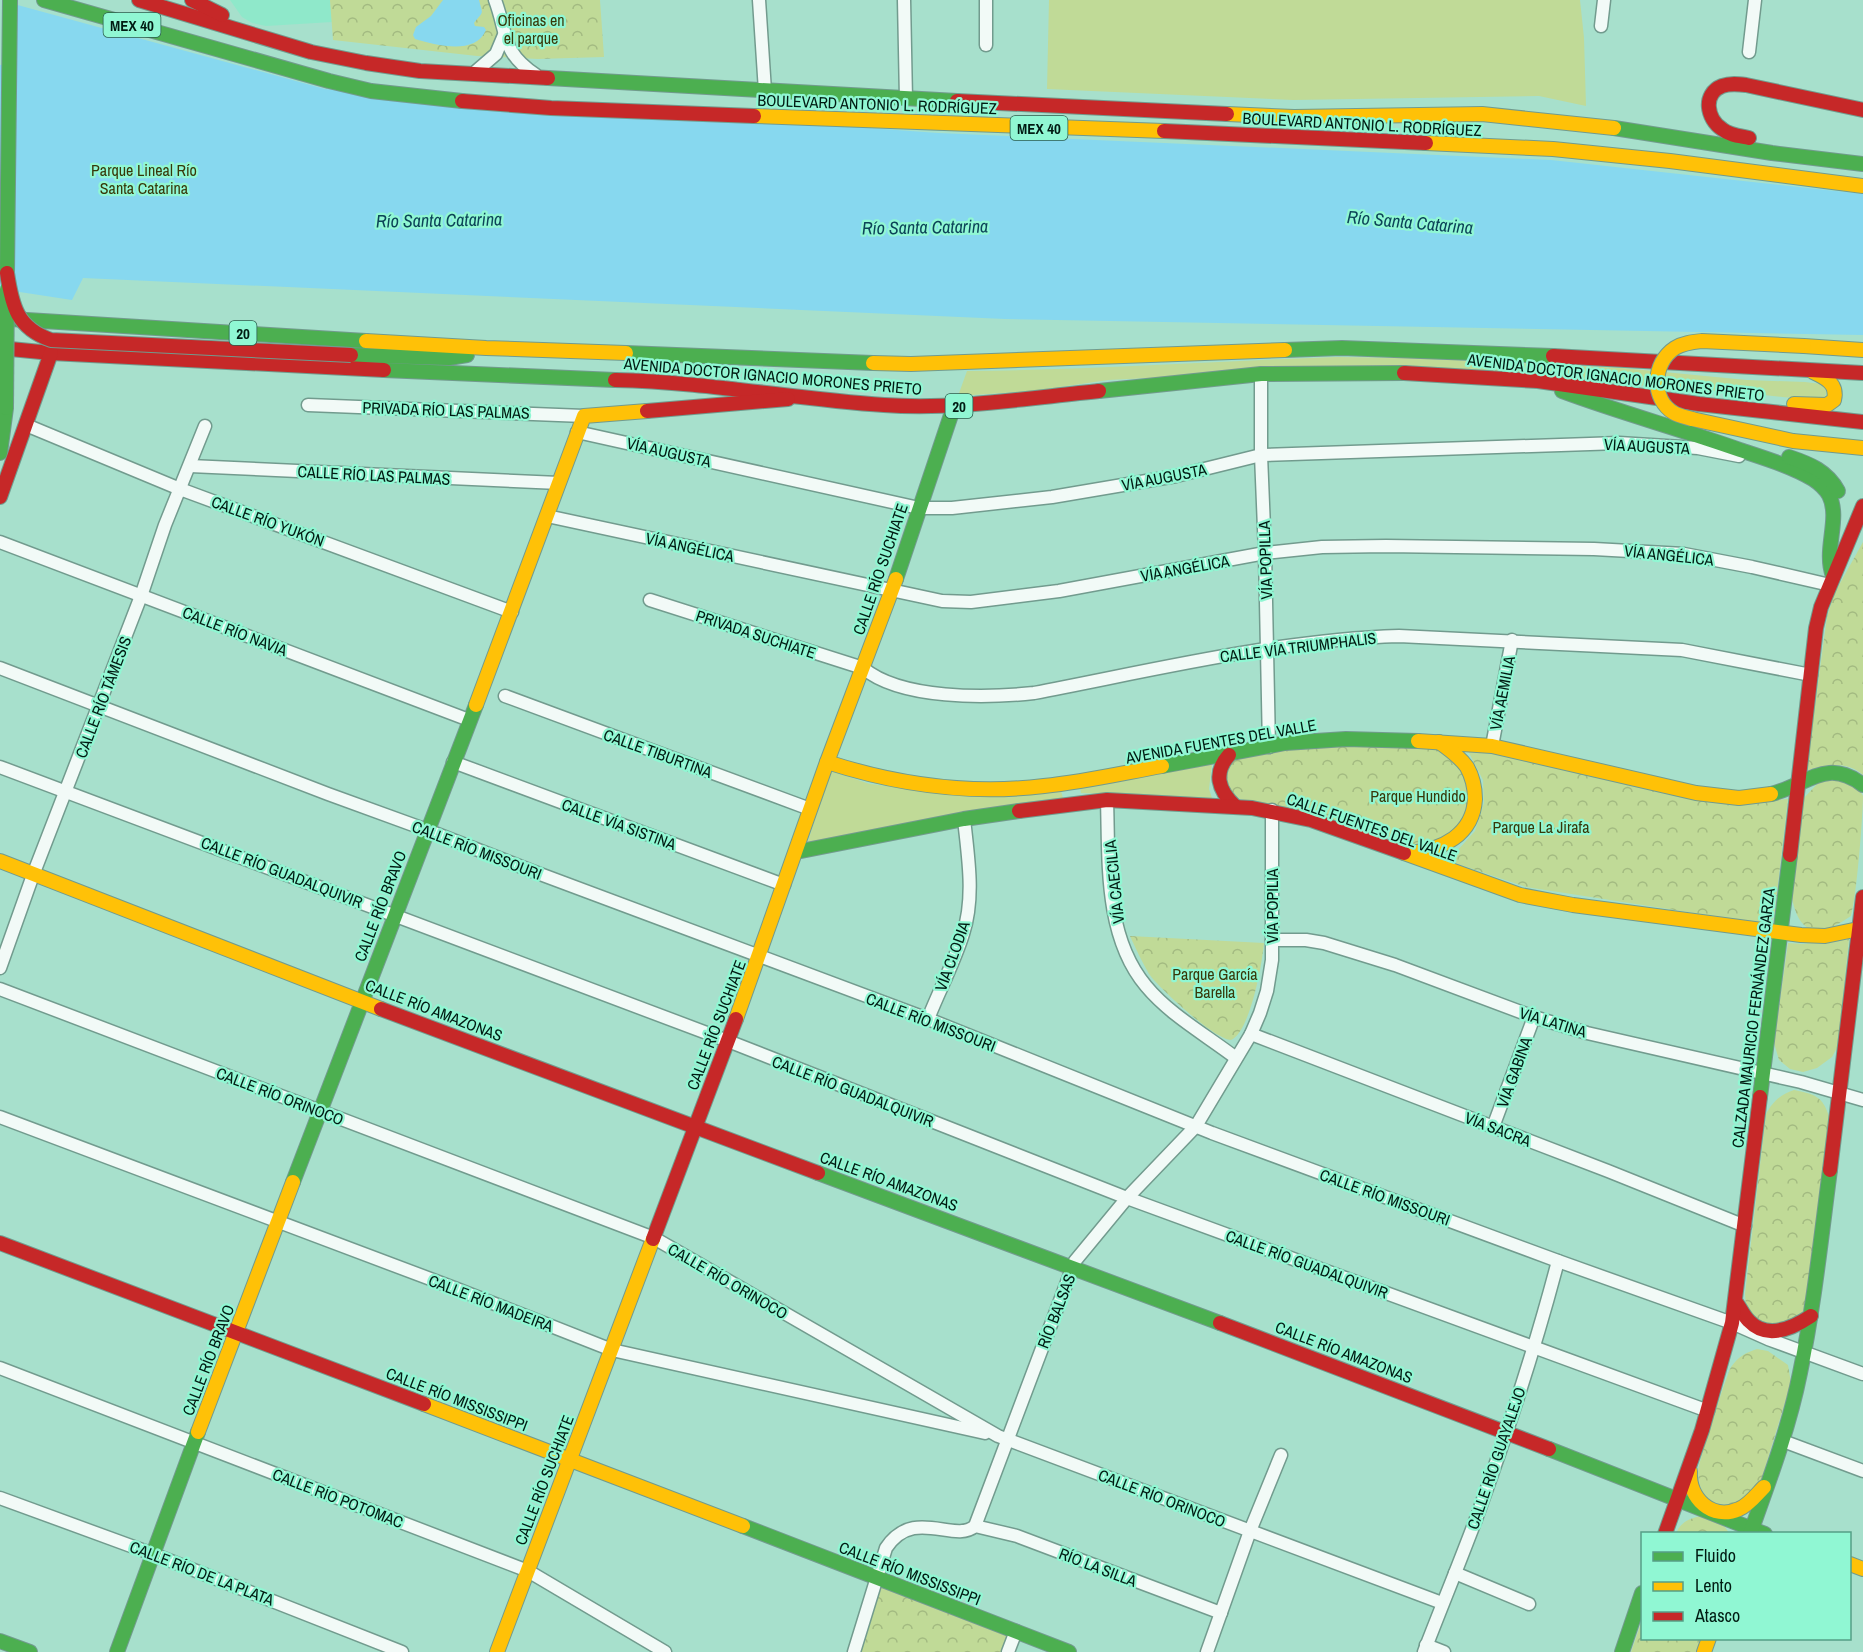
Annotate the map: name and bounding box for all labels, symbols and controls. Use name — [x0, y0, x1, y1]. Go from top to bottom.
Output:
park label: Oficinas en el parque — [497, 9, 565, 49]
road number: MEX 40 — [104, 13, 160, 37]
street label: BOULEVARD ANTONIO L. RODRÍGUEZ — [757, 89, 997, 119]
street label: BOULEVARD ANTONIO L. RODRÍGUEZ — [1242, 107, 1482, 141]
road number: MEX 40 — [1010, 116, 1068, 140]
park label: Parque Lineal Río Santa Catarina — [91, 159, 197, 199]
water label: Río Santa Catarina — [1346, 204, 1474, 240]
water label: Río Santa Catarina — [376, 206, 502, 234]
water label: Río Santa Catarina — [862, 213, 988, 241]
road number: 20 — [230, 321, 256, 345]
street label: AVENIDA DOCTOR IGNACIO MORONES PRIETO — [1465, 348, 1766, 406]
street label: AVENIDA DOCTOR IGNACIO MORONES PRIETO — [622, 352, 923, 400]
road number: 20 — [946, 394, 972, 418]
street label: PRIVADA RÍO LAS PALMAS — [362, 396, 530, 424]
street label: VÍA AUGUSTA — [625, 432, 714, 472]
street label: VÍA AUGUSTA — [1604, 433, 1691, 459]
street label: VÍA AUGUSTA — [1120, 458, 1208, 496]
street label: CALLE RÍO LAS PALMAS — [297, 460, 451, 490]
street label: CALLE RÍO YUKÓN — [209, 490, 327, 552]
street label: CALLE RÍO SUCHIATE — [847, 500, 913, 638]
street label: VÍA POPILLA — [1253, 520, 1277, 600]
street label: VÍA ANGÉLICA — [644, 527, 736, 567]
street label: VÍA ANGÉLICA — [1623, 539, 1715, 571]
street label: VÍA ANGÉLICA — [1139, 549, 1231, 587]
street label: CALLE RÍO NAVIA — [179, 601, 291, 661]
street label: PRIVADA SUCHIATE — [693, 604, 819, 664]
street label: CALLE VÍA TRIUMPHALIS — [1219, 626, 1378, 668]
street label: CALLE RÍO TÁMESIS — [70, 633, 136, 761]
street label: VÍA AEMILIA — [1484, 654, 1520, 732]
street label: AVENIDA FUENTES DEL VALLE — [1123, 713, 1318, 769]
street label: CALLE TIBURTINA — [601, 723, 716, 783]
park label: Parque Hundido — [1370, 785, 1466, 807]
street label: CALLE FUENTES DEL VALLE — [1284, 788, 1460, 866]
street label: CALLE VÍA SISTINA — [559, 793, 680, 855]
street label: CALLE RÍO MISSOURI — [409, 815, 545, 885]
park label: Parque La Jirafa — [1492, 816, 1590, 838]
street label: CALLE RÍO GUADALQUIVIR — [198, 831, 366, 913]
street label: VÍA CAECILIA — [1099, 839, 1129, 925]
street label: CALLE RÍO BRAVO — [349, 847, 411, 965]
street label: VÍA POPILIA — [1261, 868, 1283, 944]
street label: CALZADA MAURICIO FERNÁNDEZ GARZA — [1726, 887, 1780, 1149]
street label: VÍA CLODIA — [929, 918, 975, 994]
street label: CALLE RÍO SUCHIATE — [681, 957, 751, 1093]
park label: Parque García Barella — [1172, 963, 1258, 1003]
street label: CALLE RÍO AMAZONAS — [362, 974, 506, 1046]
street label: CALLE RÍO MISSOURI — [863, 987, 999, 1057]
street label: VÍA LATINA — [1517, 1001, 1589, 1043]
street label: VÍA GABINA — [1491, 1033, 1537, 1110]
street label: CALLE RÍO GUADALQUIVIR — [769, 1050, 937, 1132]
street label: CALLE RÍO ORINOCO — [213, 1062, 347, 1130]
street label: VÍA SACRA — [1462, 1106, 1535, 1152]
street label: CALLE RÍO AMAZONAS — [817, 1146, 961, 1216]
street label: CALLE RÍO MISSOURI — [1317, 1163, 1453, 1231]
street label: CALLE RÍO GUADALQUIVIR — [1223, 1224, 1392, 1304]
street label: CALLE RÍO ORINOCO — [664, 1238, 792, 1324]
street label: CALLE RÍO MADEIRA — [425, 1269, 557, 1337]
street label: RÍO BALSAS — [1032, 1270, 1080, 1351]
street label: CALLE RÍO BRAVO — [177, 1301, 239, 1419]
street label: CALLE RÍO AMAZONAS — [1272, 1316, 1416, 1388]
street label: CALLE RÍO MISSISSIPPI — [383, 1362, 531, 1436]
street label: CALLE RÍO GUAYALEJO — [1461, 1384, 1531, 1532]
street label: CALLE RÍO SUCHIATE — [509, 1412, 579, 1548]
street label: CALLE RÍO POTOMAC — [269, 1463, 407, 1533]
street label: CALLE RÍO ORINOCO — [1095, 1464, 1229, 1532]
legend — [1641, 1532, 1851, 1640]
street label: CALLE RÍO DE LA PLATA — [127, 1535, 277, 1611]
street label: CALLE RÍO MISSISSIPPI — [836, 1536, 984, 1610]
street label: RÍO LA SILLA — [1056, 1542, 1140, 1592]
text: Fluido — [1695, 1543, 1736, 1568]
text: Lento — [1695, 1573, 1732, 1598]
text: Atasco — [1694, 1603, 1740, 1628]

